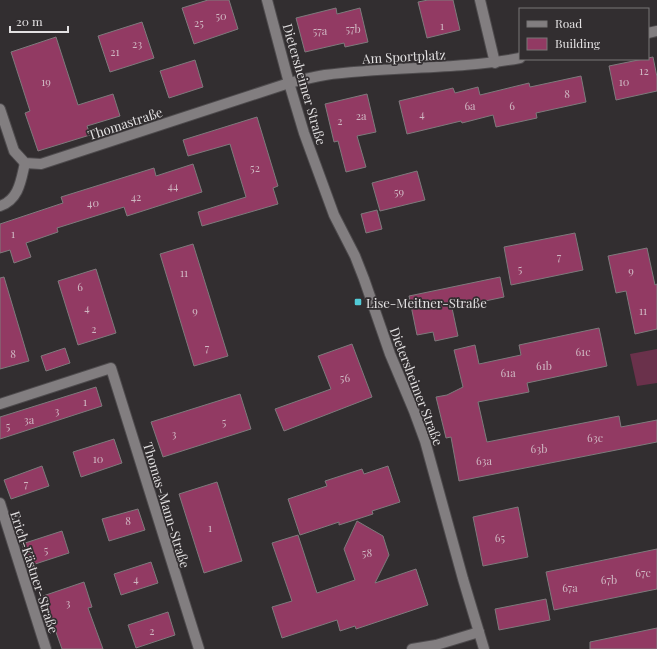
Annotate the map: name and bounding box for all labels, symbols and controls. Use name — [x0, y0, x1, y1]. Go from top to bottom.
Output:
scale bar — [10, 8, 68, 34]
house number: 50 — [215, 8, 227, 23]
legend — [519, 8, 649, 60]
text: 20 m — [16, 13, 43, 29]
house number: 25 — [194, 15, 204, 30]
text: Road — [555, 15, 582, 31]
house number: 1 — [440, 18, 444, 33]
street label: Dietersheimer Straße — [280, 21, 331, 147]
house number: 57b — [345, 21, 361, 36]
house number: 57a — [313, 23, 328, 38]
text: Building — [555, 35, 601, 51]
house number: 23 — [132, 36, 142, 51]
house number: 21 — [110, 44, 120, 59]
street label: Am Sportplatz — [361, 45, 446, 67]
house number: 12 — [639, 63, 649, 78]
house number: 19 — [41, 74, 51, 89]
house number: 10 — [619, 74, 630, 89]
house number: 8 — [564, 86, 570, 101]
house number: 6a — [464, 98, 476, 113]
house number: 6 — [509, 98, 515, 113]
street label: Thomastraße — [85, 103, 165, 143]
house number: 4 — [419, 106, 425, 121]
house number: 2a — [356, 108, 367, 123]
house number: 2 — [337, 113, 343, 128]
house number: 52 — [250, 160, 260, 175]
house number: 44 — [168, 178, 179, 193]
house number: 59 — [394, 184, 404, 199]
house number: 42 — [131, 189, 141, 204]
house number: 40 — [87, 195, 99, 210]
house number: 1 — [11, 226, 15, 241]
house number: 7 — [557, 249, 562, 264]
house number: 5 — [518, 261, 523, 276]
house number: 9 — [628, 263, 634, 278]
house number: 11 — [180, 265, 188, 280]
house number: 6 — [77, 279, 83, 294]
place label: Lise-Meitner-Straße — [366, 294, 487, 311]
marker: Lise-Meitner-Straße — [353, 297, 363, 307]
house number: 4 — [84, 300, 90, 315]
house number: 9 — [192, 303, 198, 318]
house number: 11 — [639, 303, 647, 318]
house number: 2 — [91, 321, 97, 336]
street label: Dietersheimer Straße — [387, 324, 448, 448]
house number: 7 — [205, 340, 210, 355]
house number: 61c — [575, 344, 591, 359]
house number: 8 — [10, 346, 16, 361]
house number: 61b — [536, 358, 552, 373]
house number: 61a — [500, 365, 516, 380]
house number: 56 — [340, 370, 350, 385]
house number: 1 — [83, 394, 87, 409]
house number: 3 — [55, 403, 60, 418]
house number: 3a — [24, 412, 35, 427]
house number: 5 — [222, 414, 227, 429]
house number: 5 — [6, 418, 11, 433]
house number: 3 — [172, 426, 177, 441]
house number: 63c — [587, 430, 603, 445]
street label: Thomas-Mann-Straße — [140, 440, 194, 570]
house number: 63b — [531, 441, 547, 456]
house number: 10 — [93, 451, 104, 466]
house number: 63a — [476, 453, 493, 468]
house number: 7 — [24, 476, 29, 491]
street label: Erich-Kästner-Straße — [7, 509, 63, 636]
house number: 8 — [125, 513, 131, 528]
house number: 1 — [208, 520, 212, 535]
house number: 65 — [495, 530, 506, 545]
house number: 5 — [44, 542, 49, 557]
house number: 58 — [362, 545, 372, 560]
house number: 67c — [635, 565, 651, 580]
house number: 4 — [133, 571, 139, 586]
house number: 67b — [601, 572, 617, 587]
house number: 67a — [562, 580, 578, 595]
house number: 3 — [66, 595, 71, 610]
house number: 2 — [149, 623, 155, 638]

